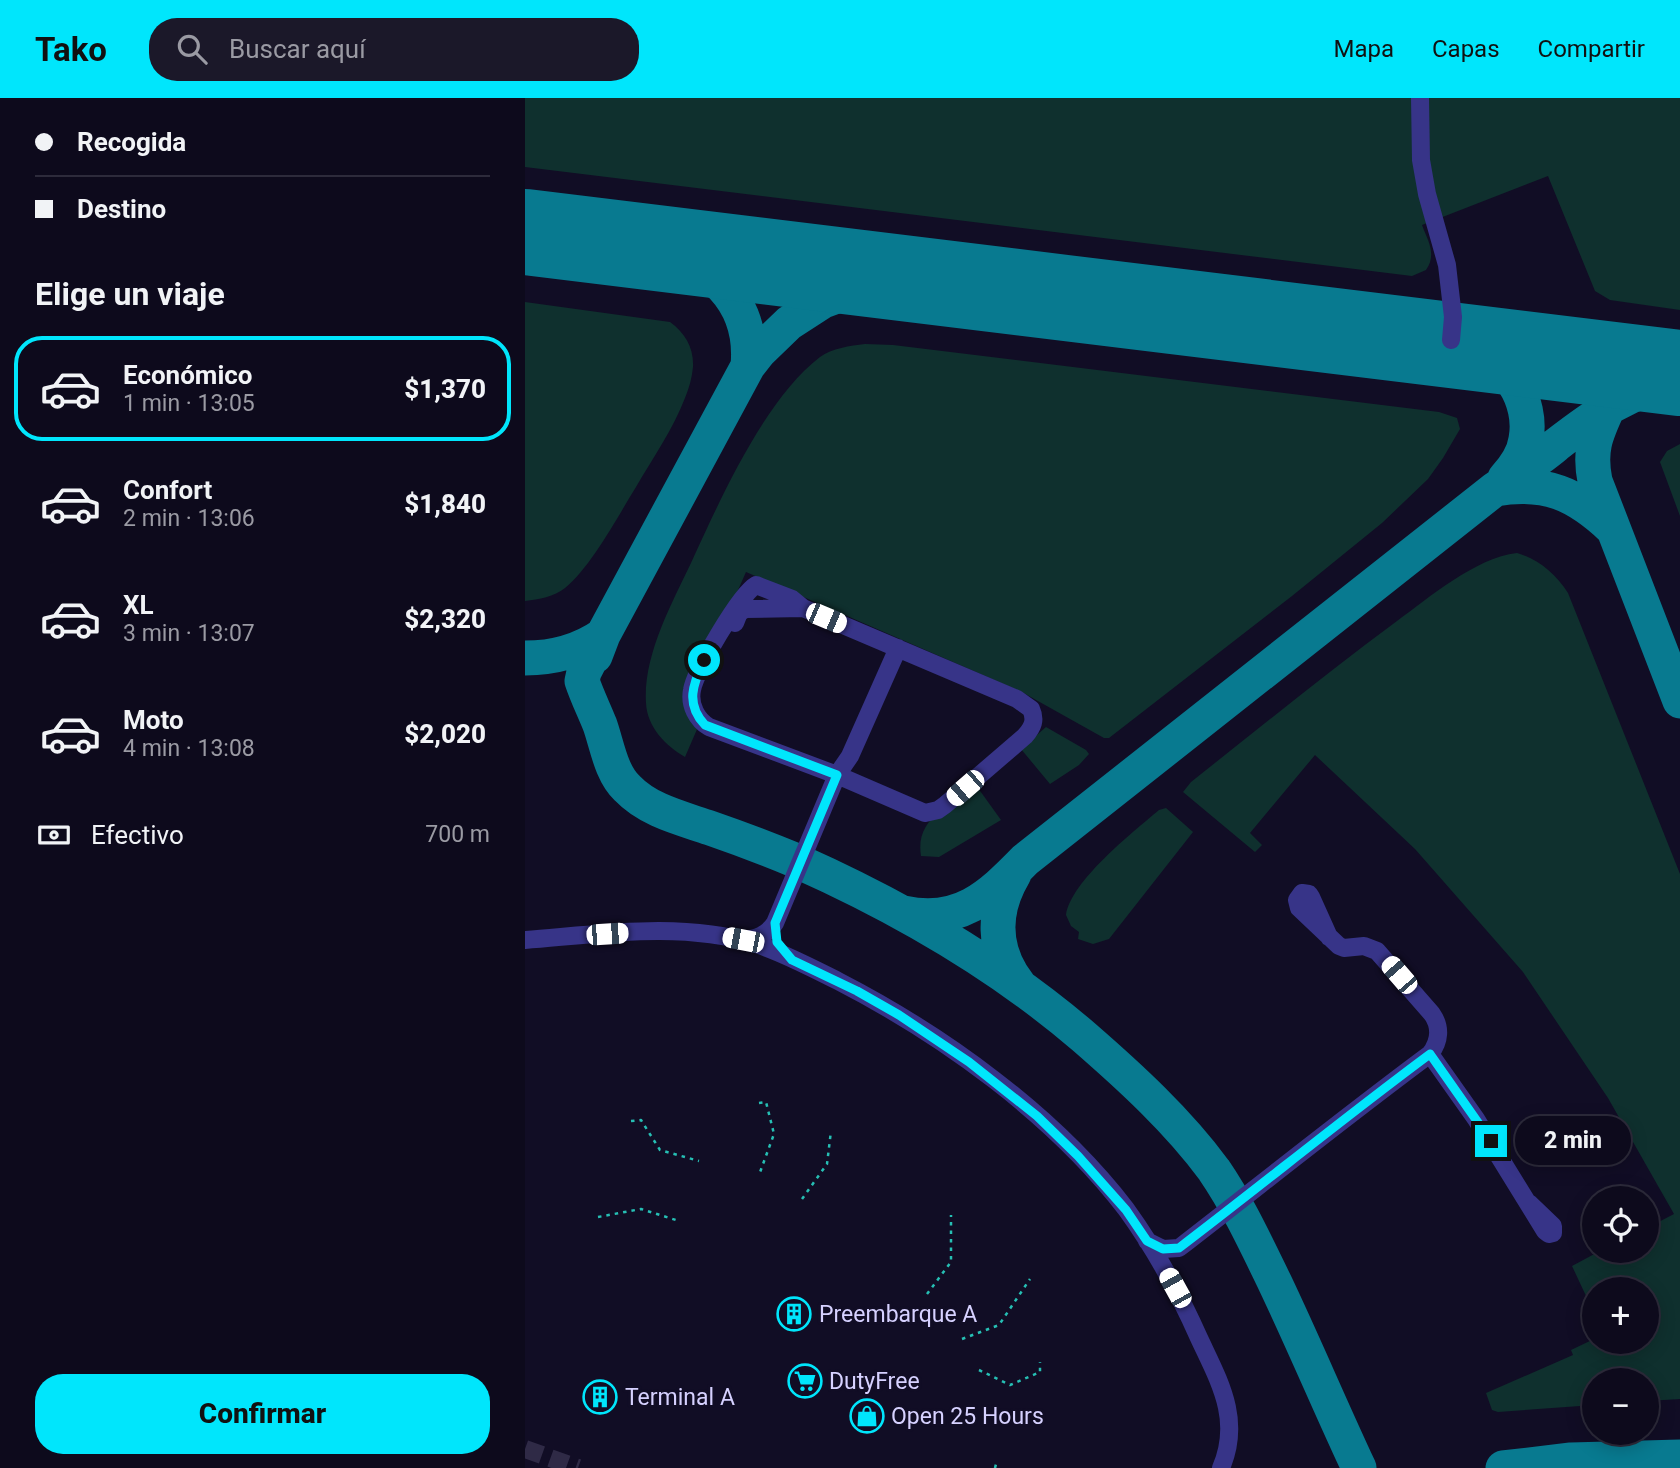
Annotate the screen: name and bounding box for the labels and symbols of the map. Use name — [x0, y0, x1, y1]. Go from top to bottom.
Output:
car — [803, 600, 850, 636]
route start — [688, 644, 720, 676]
car — [943, 766, 988, 810]
car — [586, 922, 629, 946]
car — [721, 926, 766, 954]
car — [1378, 952, 1421, 998]
callout: 2 min — [1515, 1116, 1631, 1166]
route end — [1475, 1125, 1507, 1157]
car — [1156, 1265, 1195, 1311]
building icon: Preembarque A — [775, 1295, 813, 1333]
place label: Preembarque A — [819, 1301, 977, 1328]
supermarket icon: DutyFree — [786, 1362, 824, 1400]
place label: DutyFree — [829, 1368, 920, 1395]
building icon: Terminal A — [581, 1378, 619, 1416]
place label: Terminal A — [625, 1384, 735, 1411]
shop icon: Open 25 Hours — [848, 1397, 886, 1435]
place label: Open 25 Hours — [891, 1403, 1044, 1430]

